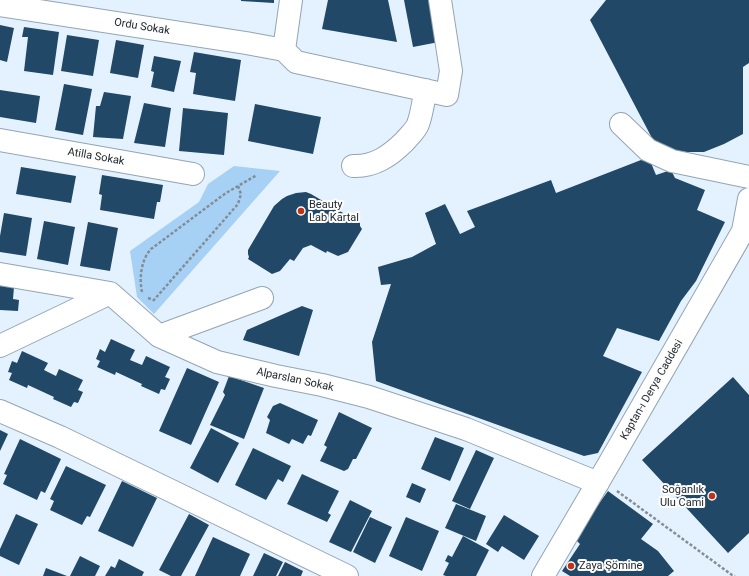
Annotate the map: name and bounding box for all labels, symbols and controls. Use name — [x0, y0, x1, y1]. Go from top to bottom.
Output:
street label: Ordu Sokak — [113, 16, 171, 38]
street label: Atilla Sokak — [67, 146, 125, 168]
place label: Beauty Lab Kartal — [309, 198, 359, 224]
marker: Beauty Lab Kartal — [296, 206, 306, 216]
street label: Kaptan-ı Derya Caddesi — [618, 337, 686, 443]
street label: Alparslan Sokak — [255, 365, 335, 395]
place label: Soğanlık Ulu Cami — [660, 483, 704, 509]
marker: Soğanlık Ulu Cami — [707, 491, 717, 501]
place label: Zaya Şömine — [579, 559, 642, 573]
marker: Zaya Şömine — [566, 561, 576, 571]

